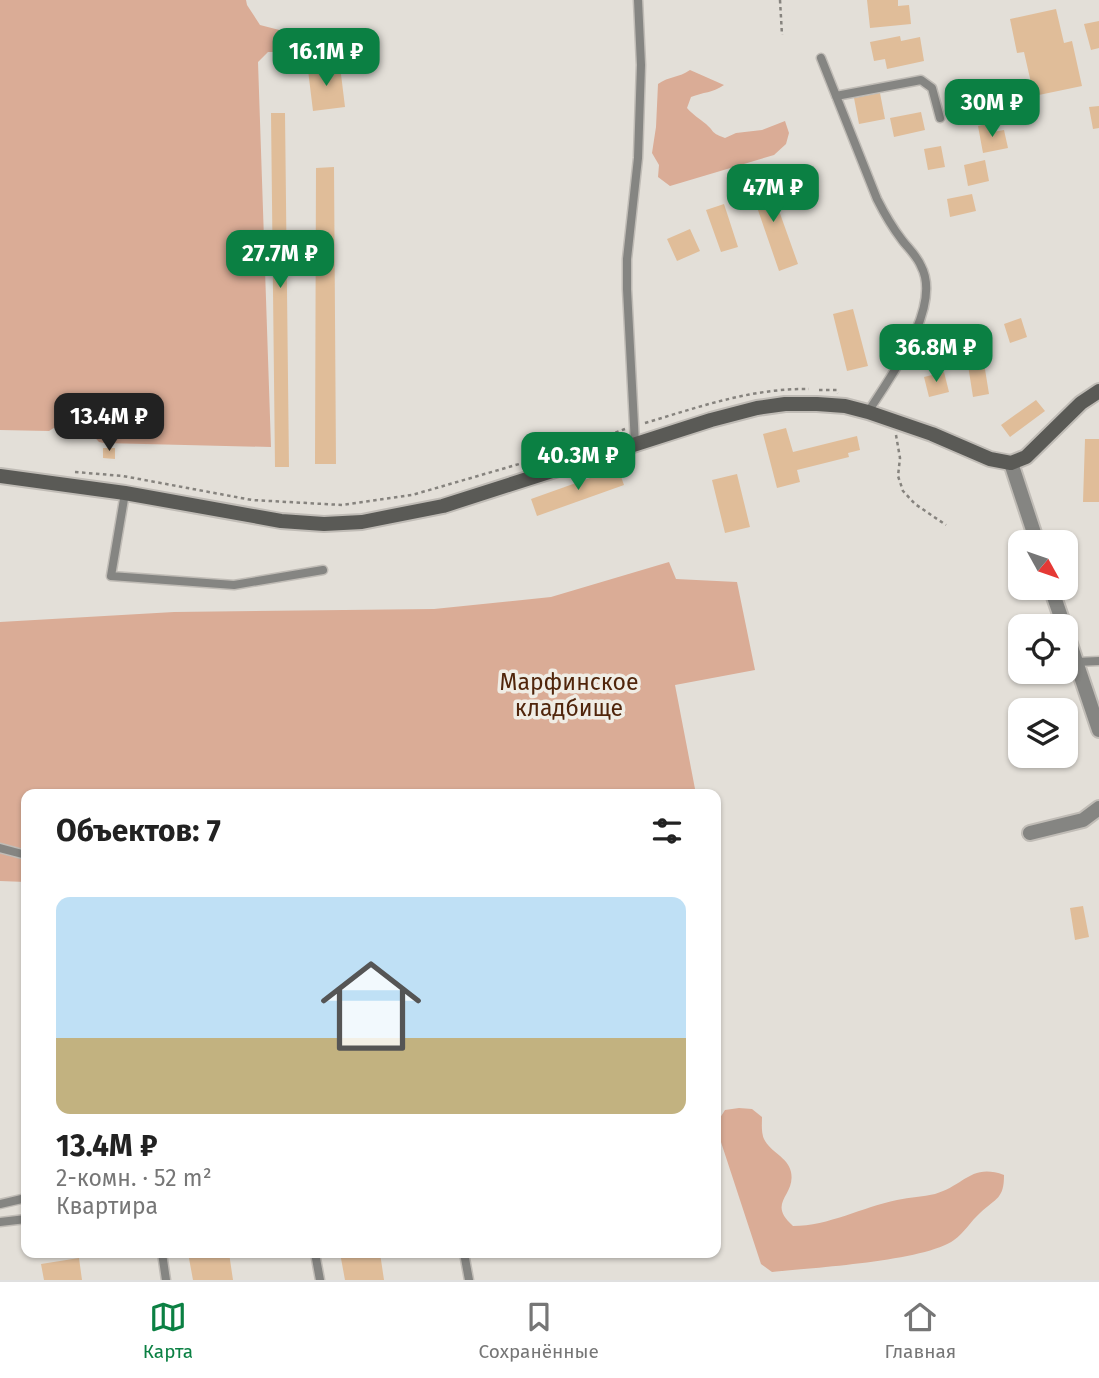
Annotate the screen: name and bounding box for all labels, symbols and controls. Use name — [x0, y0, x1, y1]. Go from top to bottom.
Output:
pin: 16.1M ₽ — [261, 28, 391, 88]
text: 16.1M ₽ — [289, 37, 363, 65]
pin: 30M ₽ — [943, 80, 1041, 139]
text: 30M ₽ — [961, 88, 1023, 116]
pin: 47M ₽ — [724, 164, 822, 224]
text: 47M ₽ — [743, 173, 803, 201]
pin: 27.7M ₽ — [215, 230, 345, 290]
text: 27.7M ₽ — [242, 239, 318, 267]
pin: 36.8M ₽ — [871, 324, 1001, 384]
text: 36.8M ₽ — [895, 333, 977, 361]
pin: 13.4M ₽ — [44, 393, 174, 453]
text: 13.4M ₽ — [70, 402, 148, 430]
pin: 40.3M ₽ — [513, 433, 643, 492]
text: 40.3M ₽ — [537, 441, 619, 469]
north arrow — [1008, 530, 1078, 600]
map controls — [1008, 530, 1078, 768]
button: locate — [1008, 614, 1078, 684]
park label: Марфинское кладбище — [500, 668, 638, 722]
button: layers — [1008, 698, 1078, 768]
icon: filters — [648, 812, 686, 850]
text: Объектов: 7 — [56, 813, 221, 849]
icon: home — [308, 943, 434, 1069]
text: 13.4M ₽ — [56, 1128, 158, 1164]
text: 2-комн. · 52 m² — [56, 1164, 212, 1192]
text: Квартира — [56, 1192, 158, 1220]
tab: Карта — [143, 1298, 193, 1363]
tab: Сохранённые — [479, 1298, 599, 1363]
tab: Главная — [884, 1298, 956, 1363]

